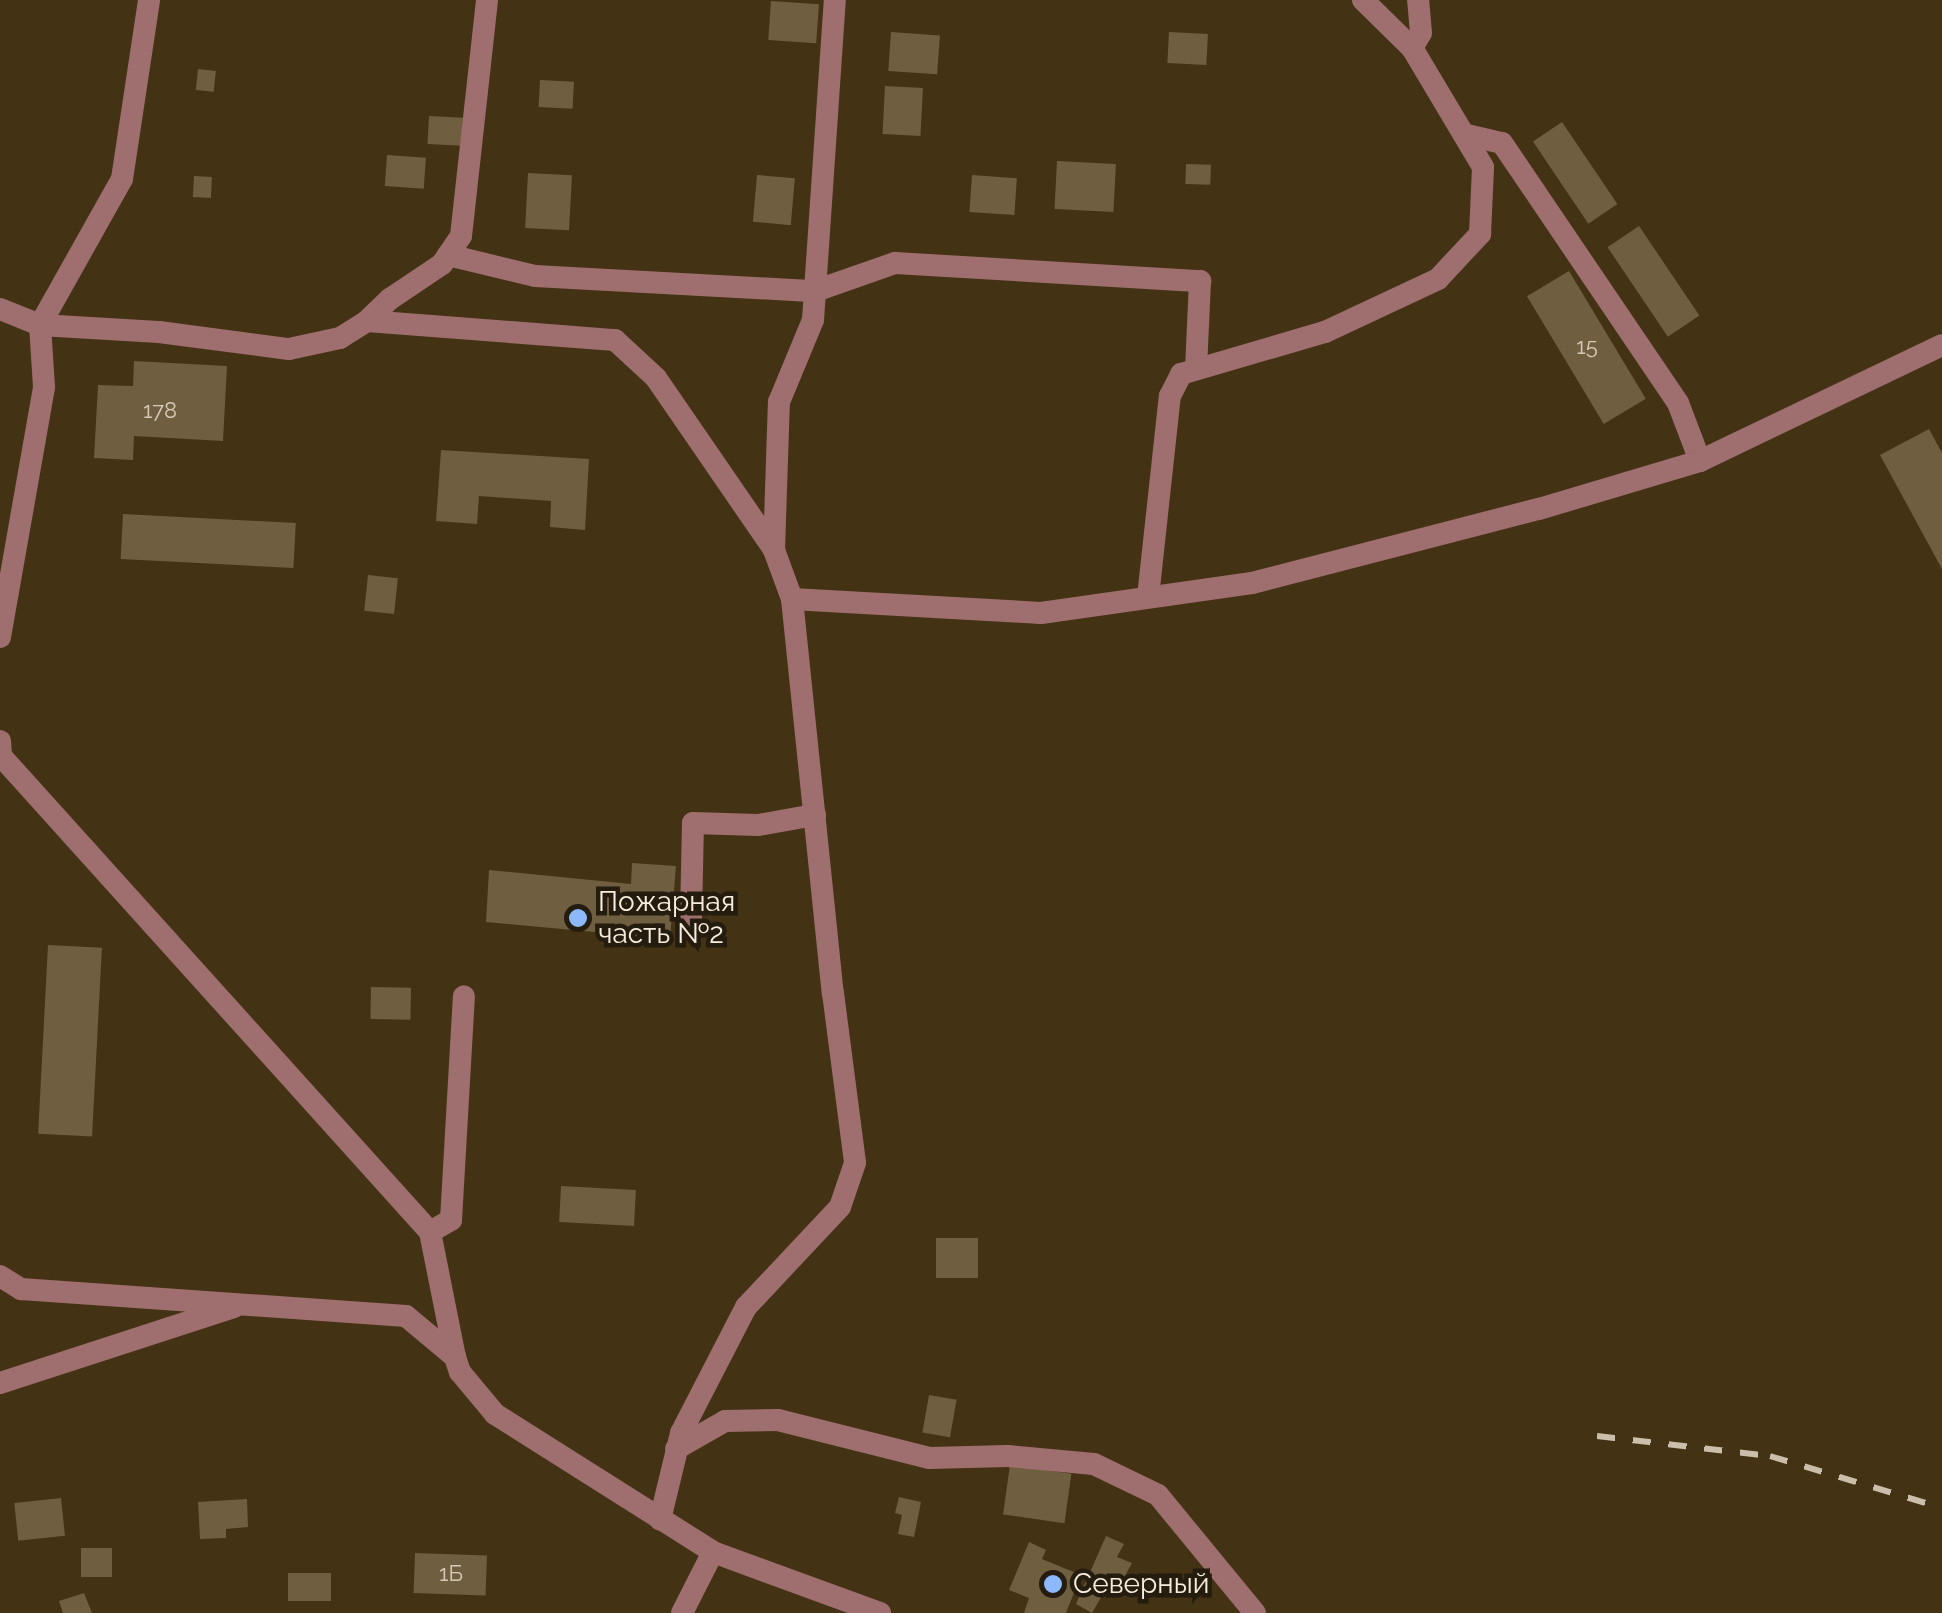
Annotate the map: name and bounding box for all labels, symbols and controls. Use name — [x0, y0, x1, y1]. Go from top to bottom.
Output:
house number: 15 — [1576, 334, 1598, 360]
house number: 178 — [143, 398, 177, 424]
place label: Пожарная часть №2 — [598, 885, 735, 951]
marker: Пожарная часть №2 — [567, 907, 589, 929]
house number: 1Б — [439, 1561, 463, 1587]
place label: Северный — [1073, 1567, 1209, 1601]
marker: Северный — [1042, 1573, 1064, 1595]

